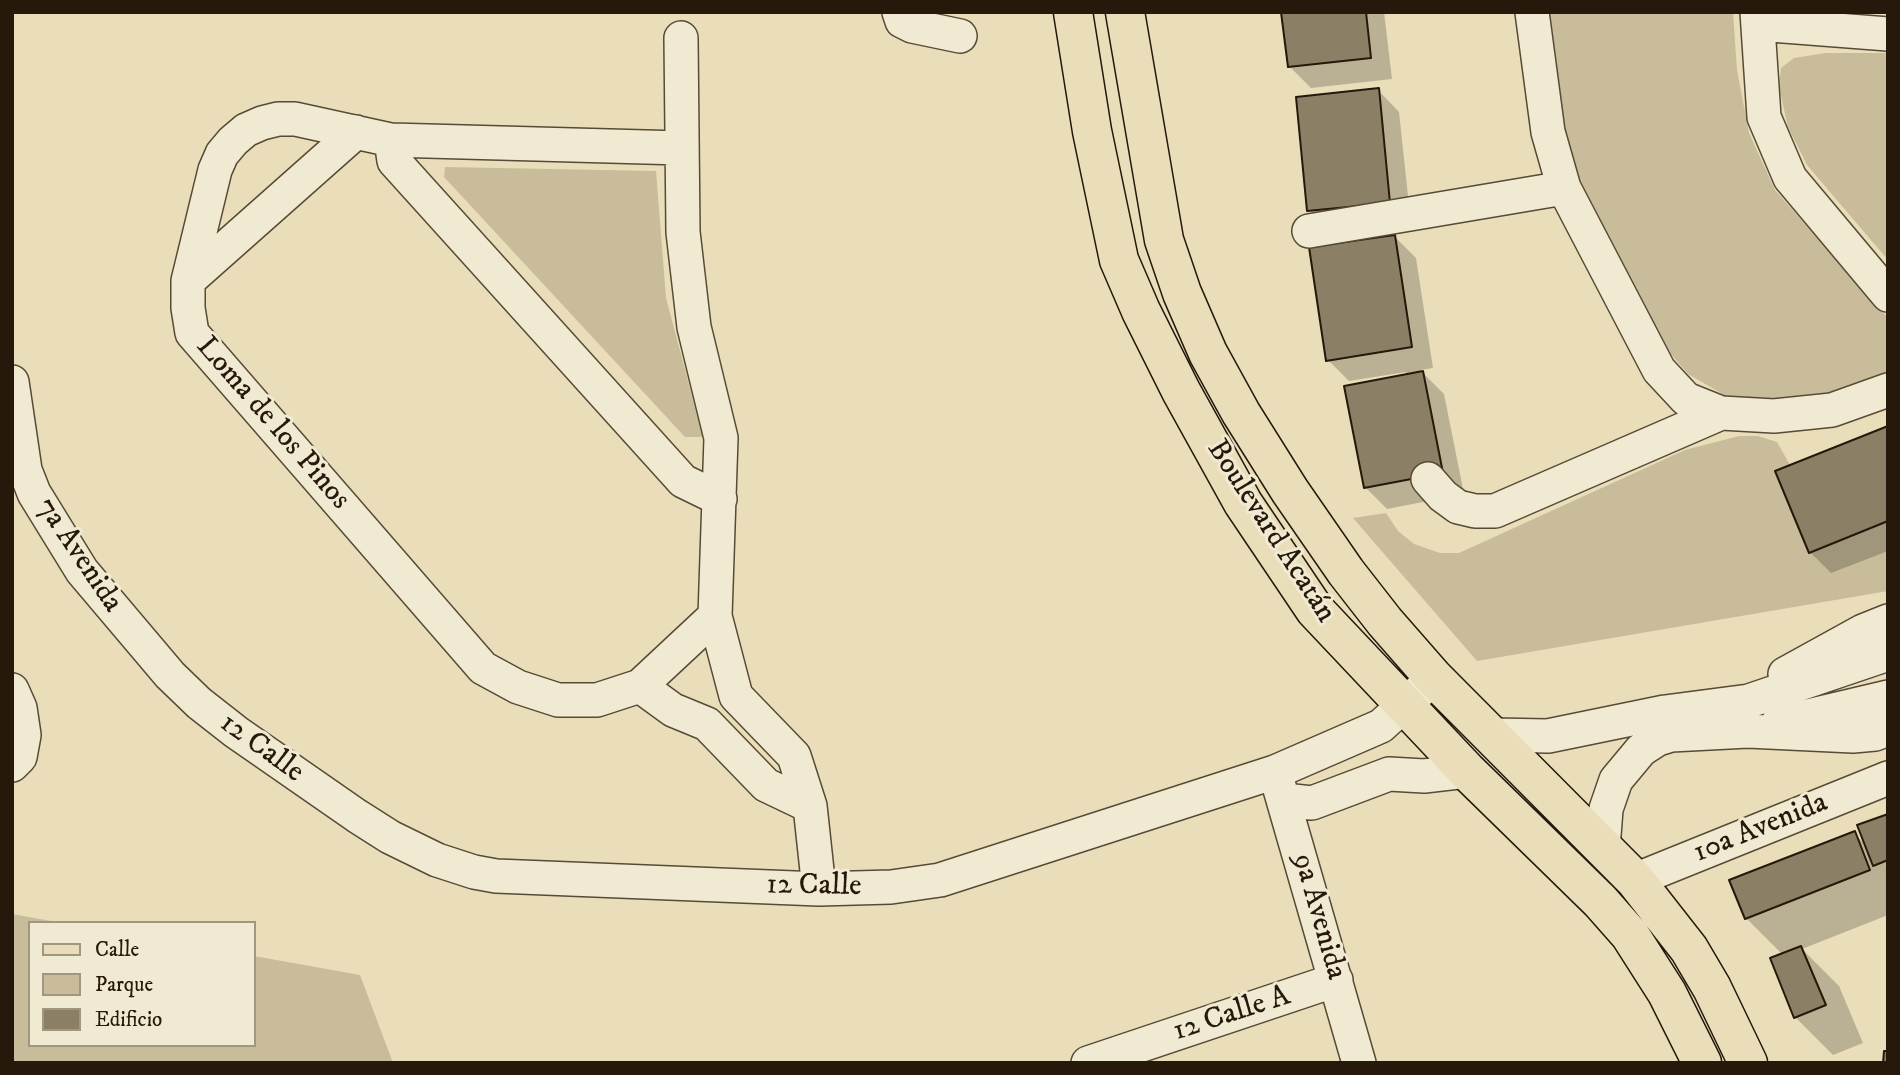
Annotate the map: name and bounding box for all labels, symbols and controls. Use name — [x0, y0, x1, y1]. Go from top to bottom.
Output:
street label: Loma de los Pinos — [187, 330, 357, 518]
street label: Boulevard Acatán — [1198, 434, 1342, 630]
street label: 7a Avenida — [27, 492, 129, 620]
street label: 12 Calle — [212, 706, 310, 792]
street label: 10a Avenida — [1689, 786, 1833, 872]
street label: 9a Avenida — [1283, 850, 1353, 984]
street label: 12 Calle — [766, 868, 862, 906]
legend — [28, 921, 256, 1047]
text: Calle — [95, 937, 139, 963]
text: Parque — [95, 972, 153, 998]
street label: 12 Calle A — [1169, 979, 1295, 1051]
text: Edificio — [95, 1007, 162, 1033]

